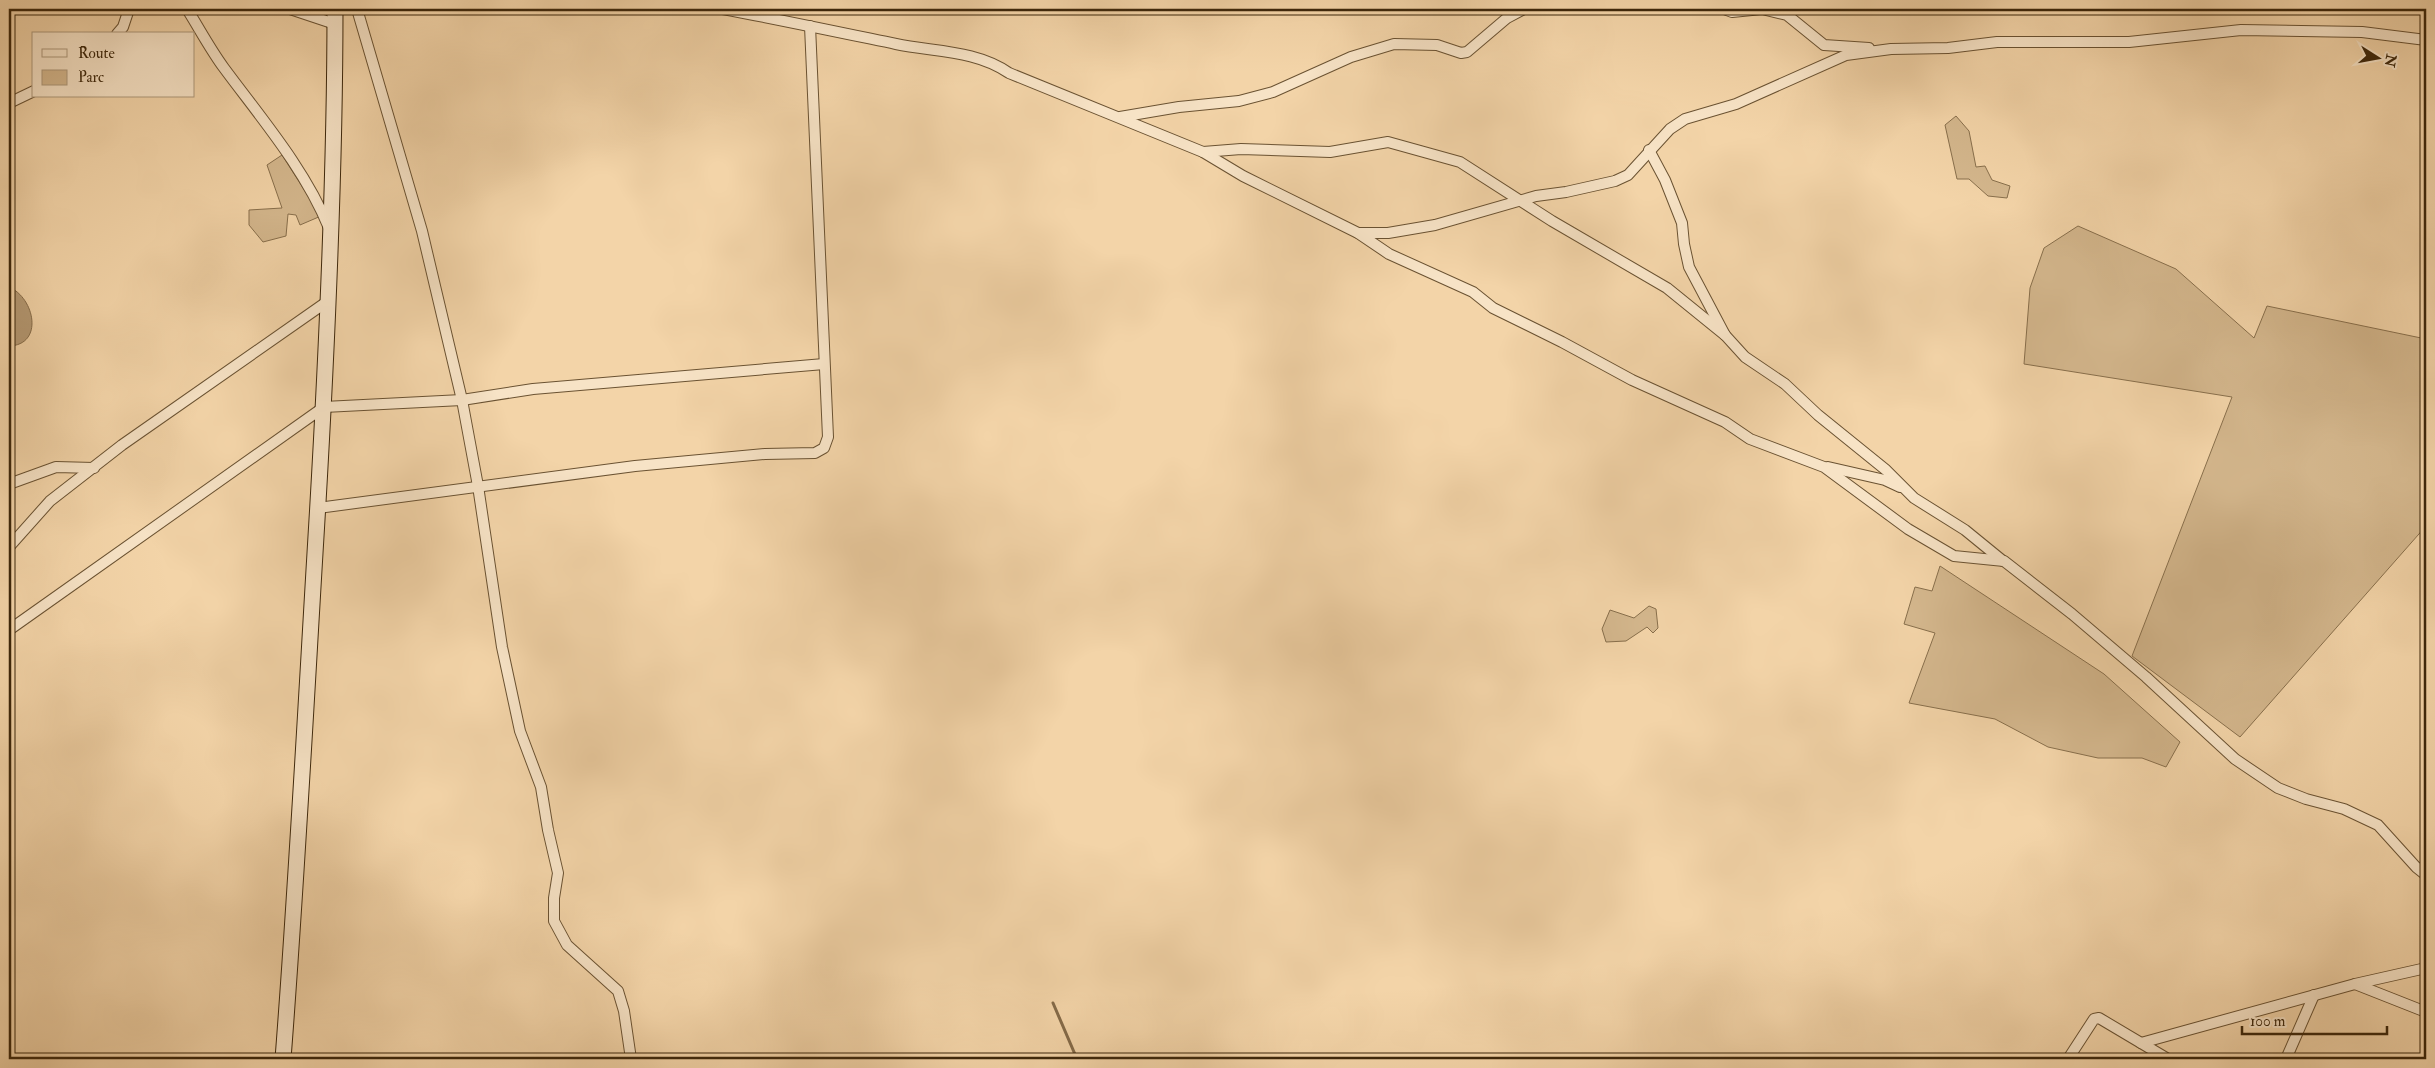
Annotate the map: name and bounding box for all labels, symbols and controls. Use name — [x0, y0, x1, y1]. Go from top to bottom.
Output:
legend — [32, 32, 195, 98]
north arrow — [2352, 32, 2402, 82]
text: Route — [78, 44, 115, 63]
text: N — [2381, 52, 2400, 69]
text: Parc — [78, 68, 104, 87]
scale bar — [2242, 1003, 2388, 1035]
text: 100 m — [2250, 1012, 2286, 1031]

